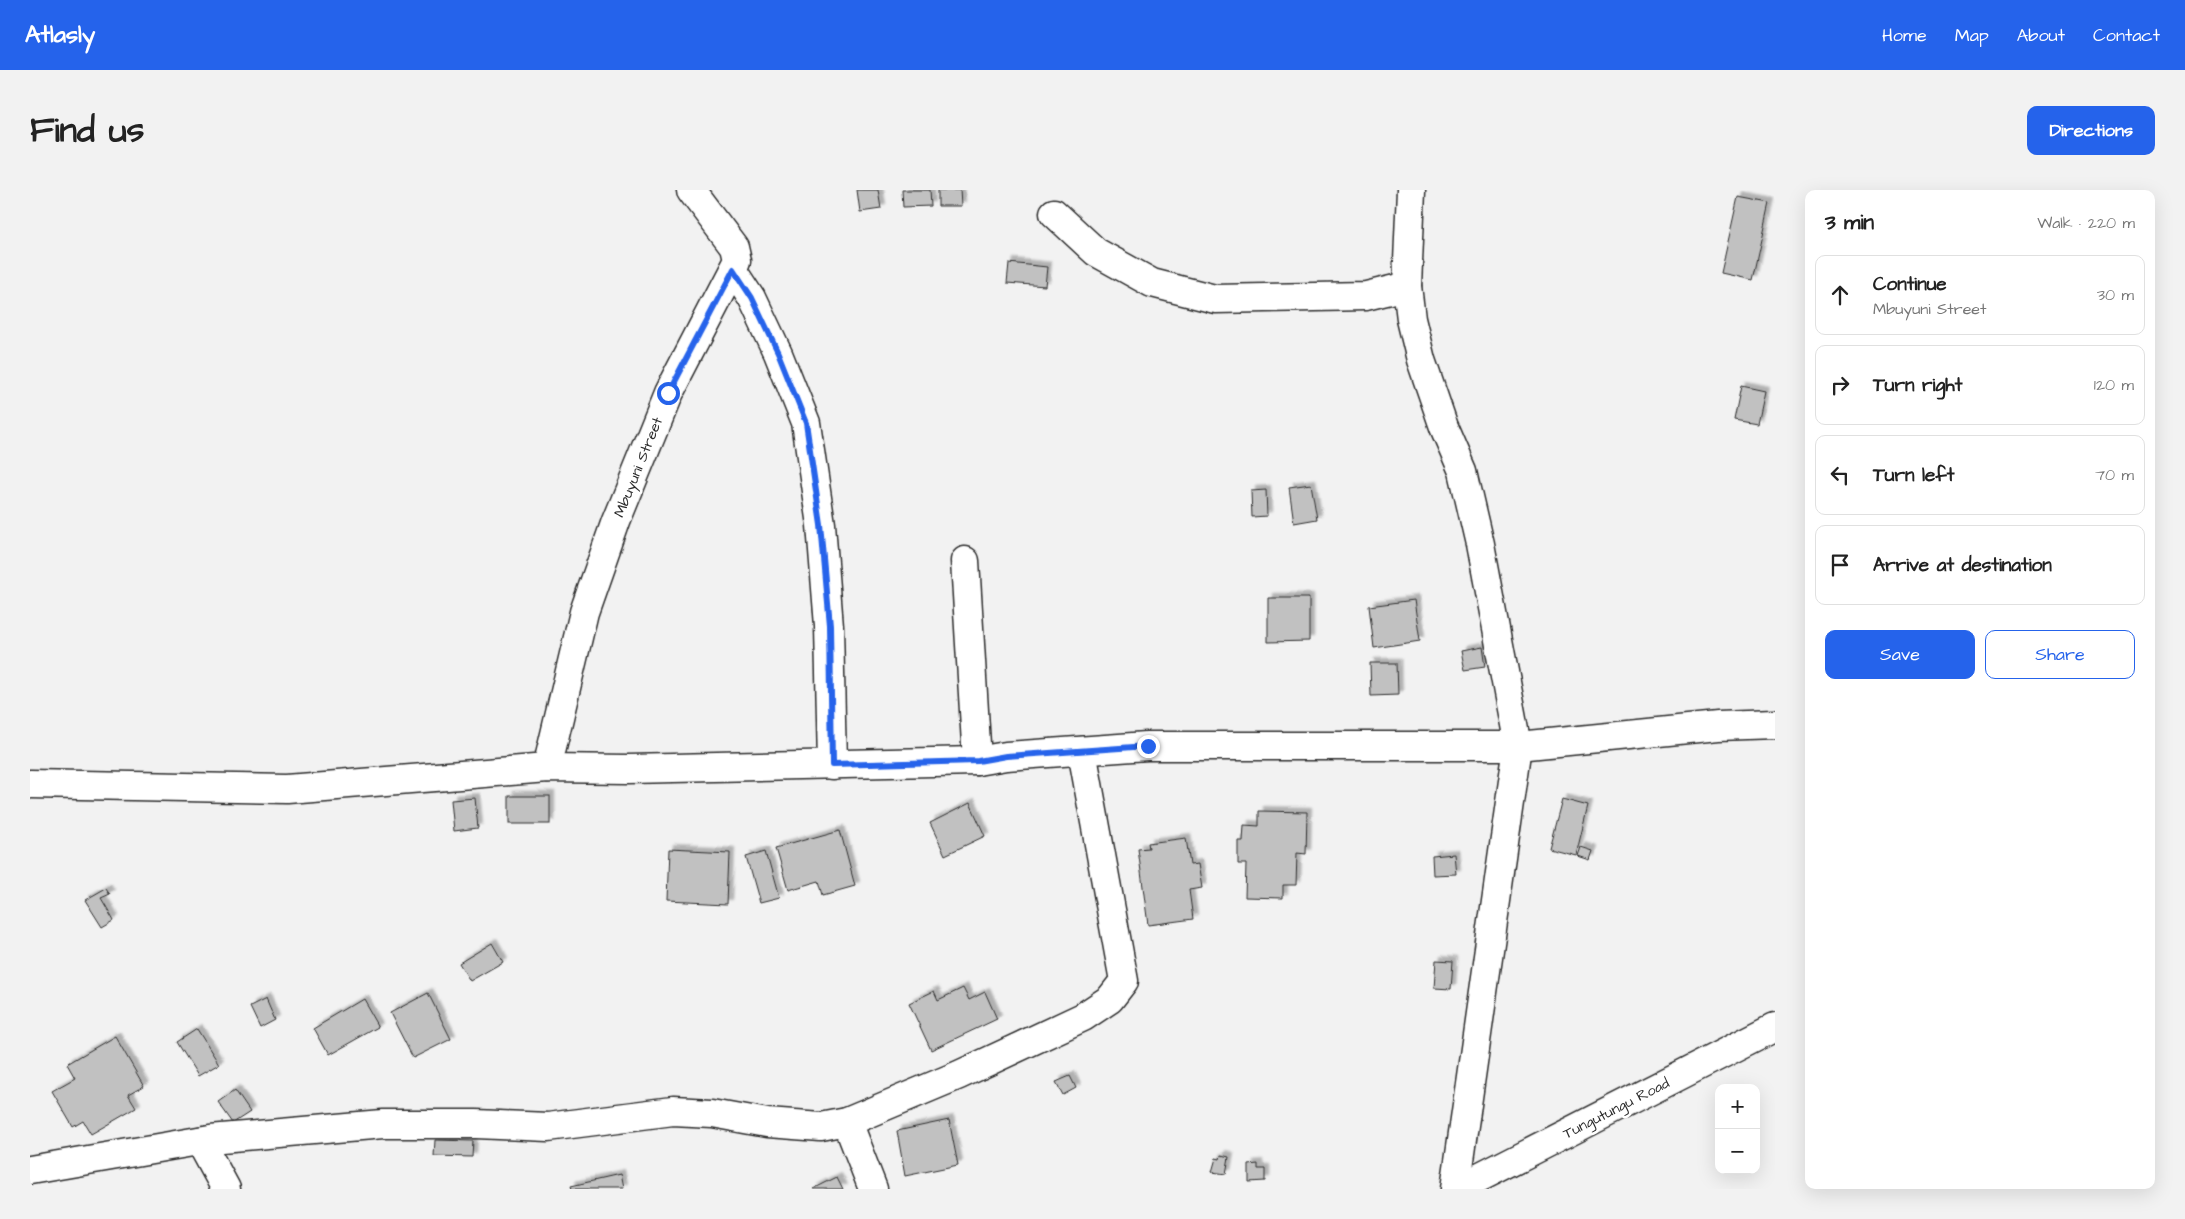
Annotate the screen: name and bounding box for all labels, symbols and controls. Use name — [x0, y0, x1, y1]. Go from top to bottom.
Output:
text: Atlasly — [25, 18, 95, 52]
text: Home — [1882, 23, 1927, 48]
text: Map — [1955, 23, 1989, 48]
text: About — [2017, 23, 2065, 48]
text: Contact — [2093, 23, 2160, 48]
text: Find us — [30, 106, 144, 155]
button: Directions — [2027, 106, 2155, 155]
text: 3 min — [1825, 208, 1874, 237]
text: Walk · 220 m — [2037, 212, 2135, 234]
text: Continue — [1873, 271, 1947, 298]
icon: ahead — [1826, 281, 1854, 309]
text: 30 m — [2097, 284, 2134, 306]
text: Mbuyuni Street — [1873, 298, 1986, 320]
icon: right — [1826, 371, 1854, 399]
text: Turn right — [1873, 372, 1962, 399]
text: 120 m — [2094, 374, 2134, 396]
route start — [657, 382, 680, 405]
street label: Mbuyuni Street — [609, 414, 669, 521]
icon: left — [1826, 461, 1854, 489]
text: Turn left — [1873, 462, 1954, 489]
text: 70 m — [2095, 464, 2134, 486]
icon: arrive — [1826, 551, 1854, 579]
text: Arrive at destination — [1873, 552, 2052, 579]
button: Save — [1825, 630, 1975, 679]
button: Share — [1985, 630, 2135, 679]
route end — [1137, 735, 1160, 758]
street label: Tungutungu Road — [1559, 1072, 1674, 1145]
map controls — [1715, 1084, 1760, 1174]
button: + — [1715, 1084, 1760, 1129]
button: − — [1715, 1129, 1760, 1174]

